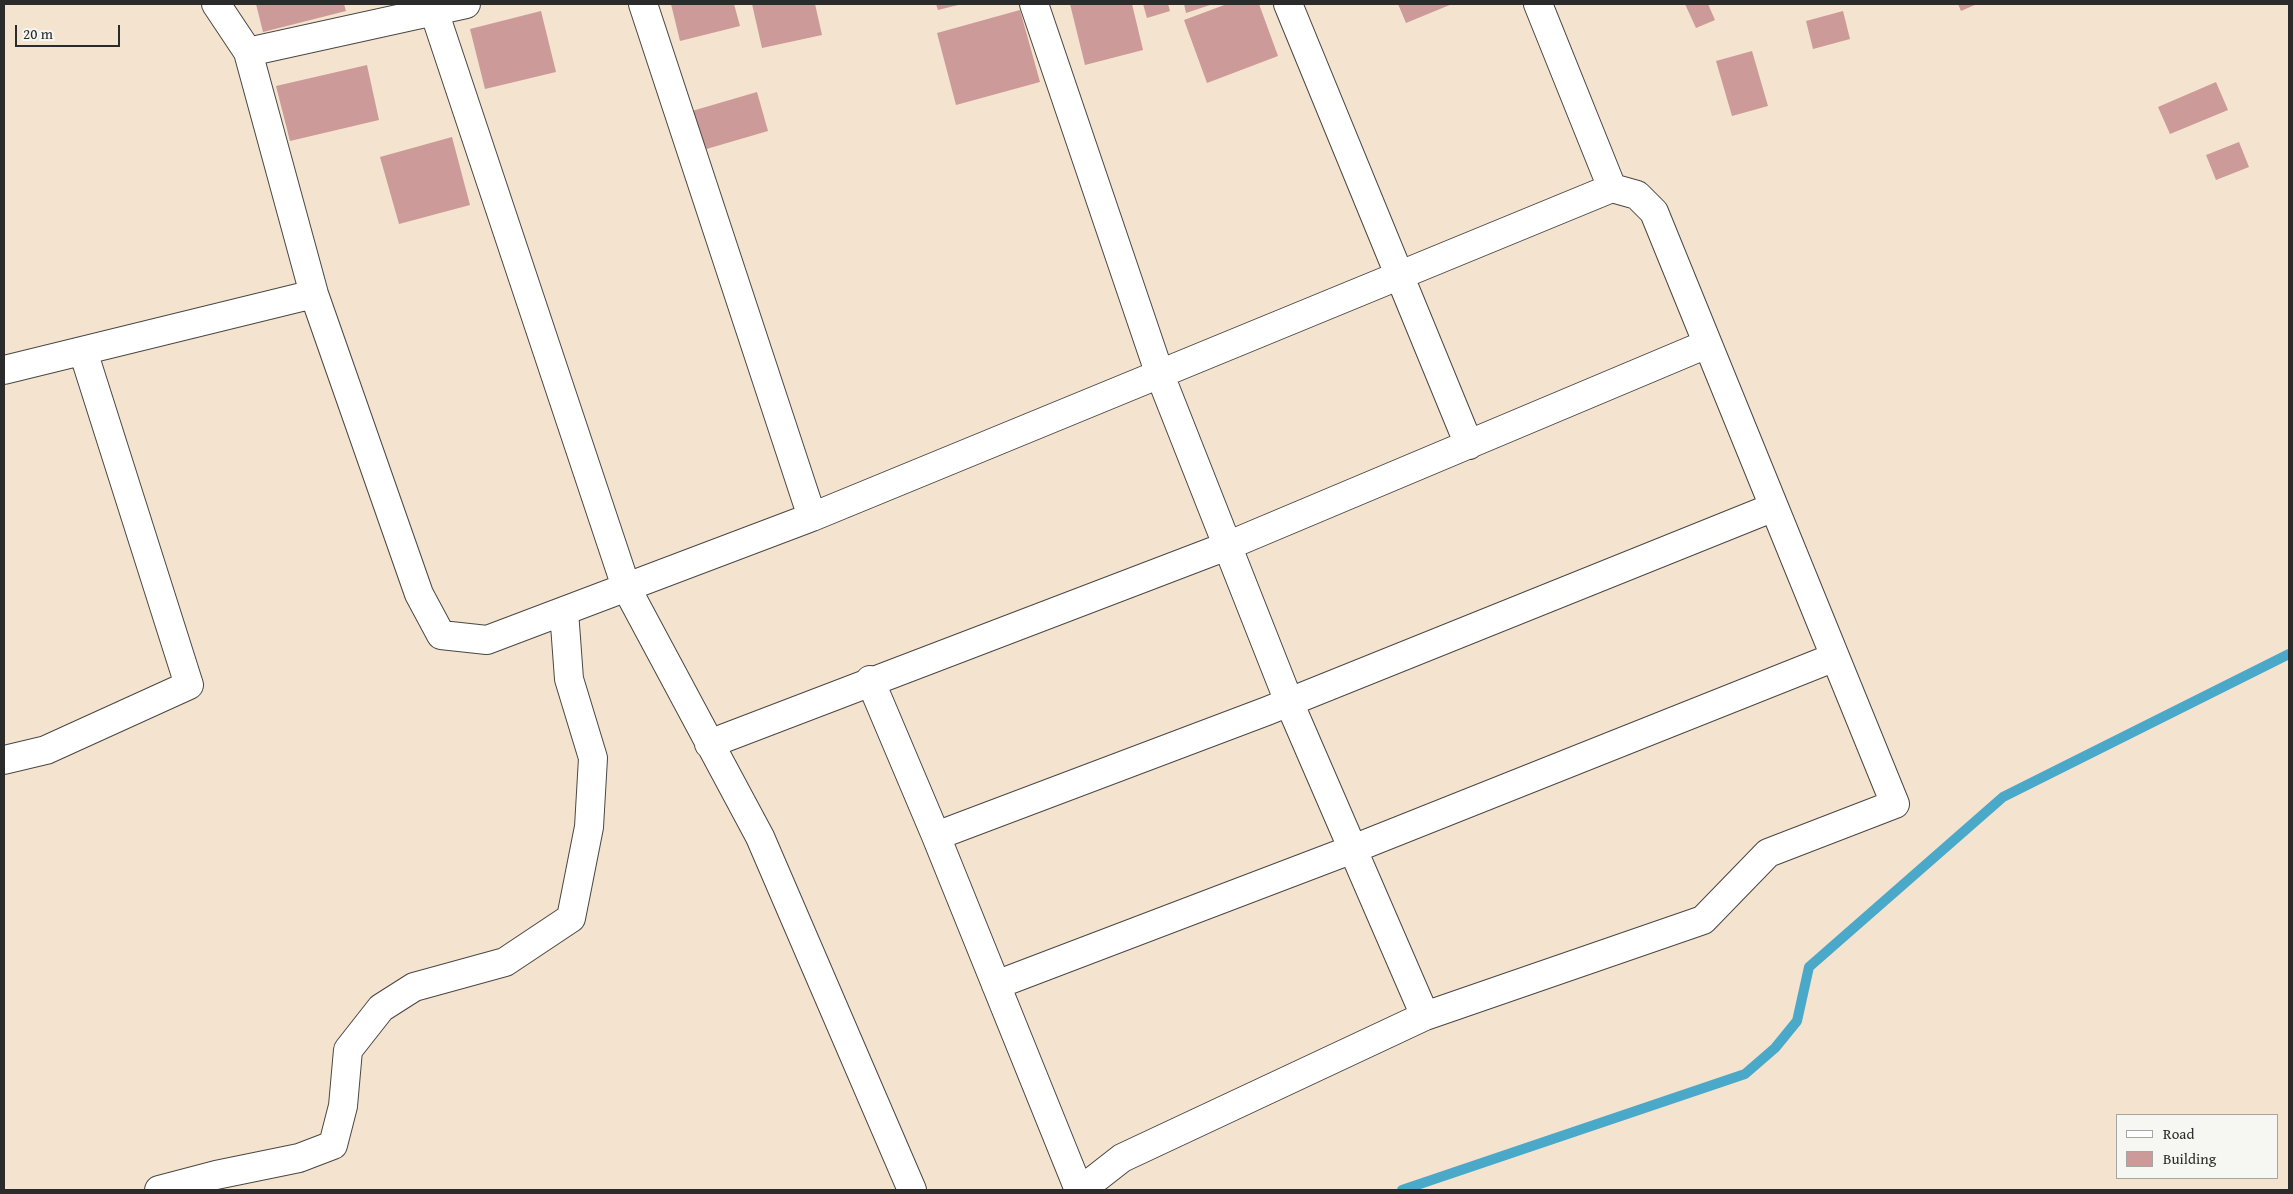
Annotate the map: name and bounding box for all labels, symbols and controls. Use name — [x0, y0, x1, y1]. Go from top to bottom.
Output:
scale bar — [18, 15, 122, 47]
text: 20 m — [23, 23, 53, 44]
legend — [2116, 1114, 2278, 1179]
text: Road — [2163, 1123, 2194, 1144]
text: Building — [2163, 1148, 2216, 1169]

